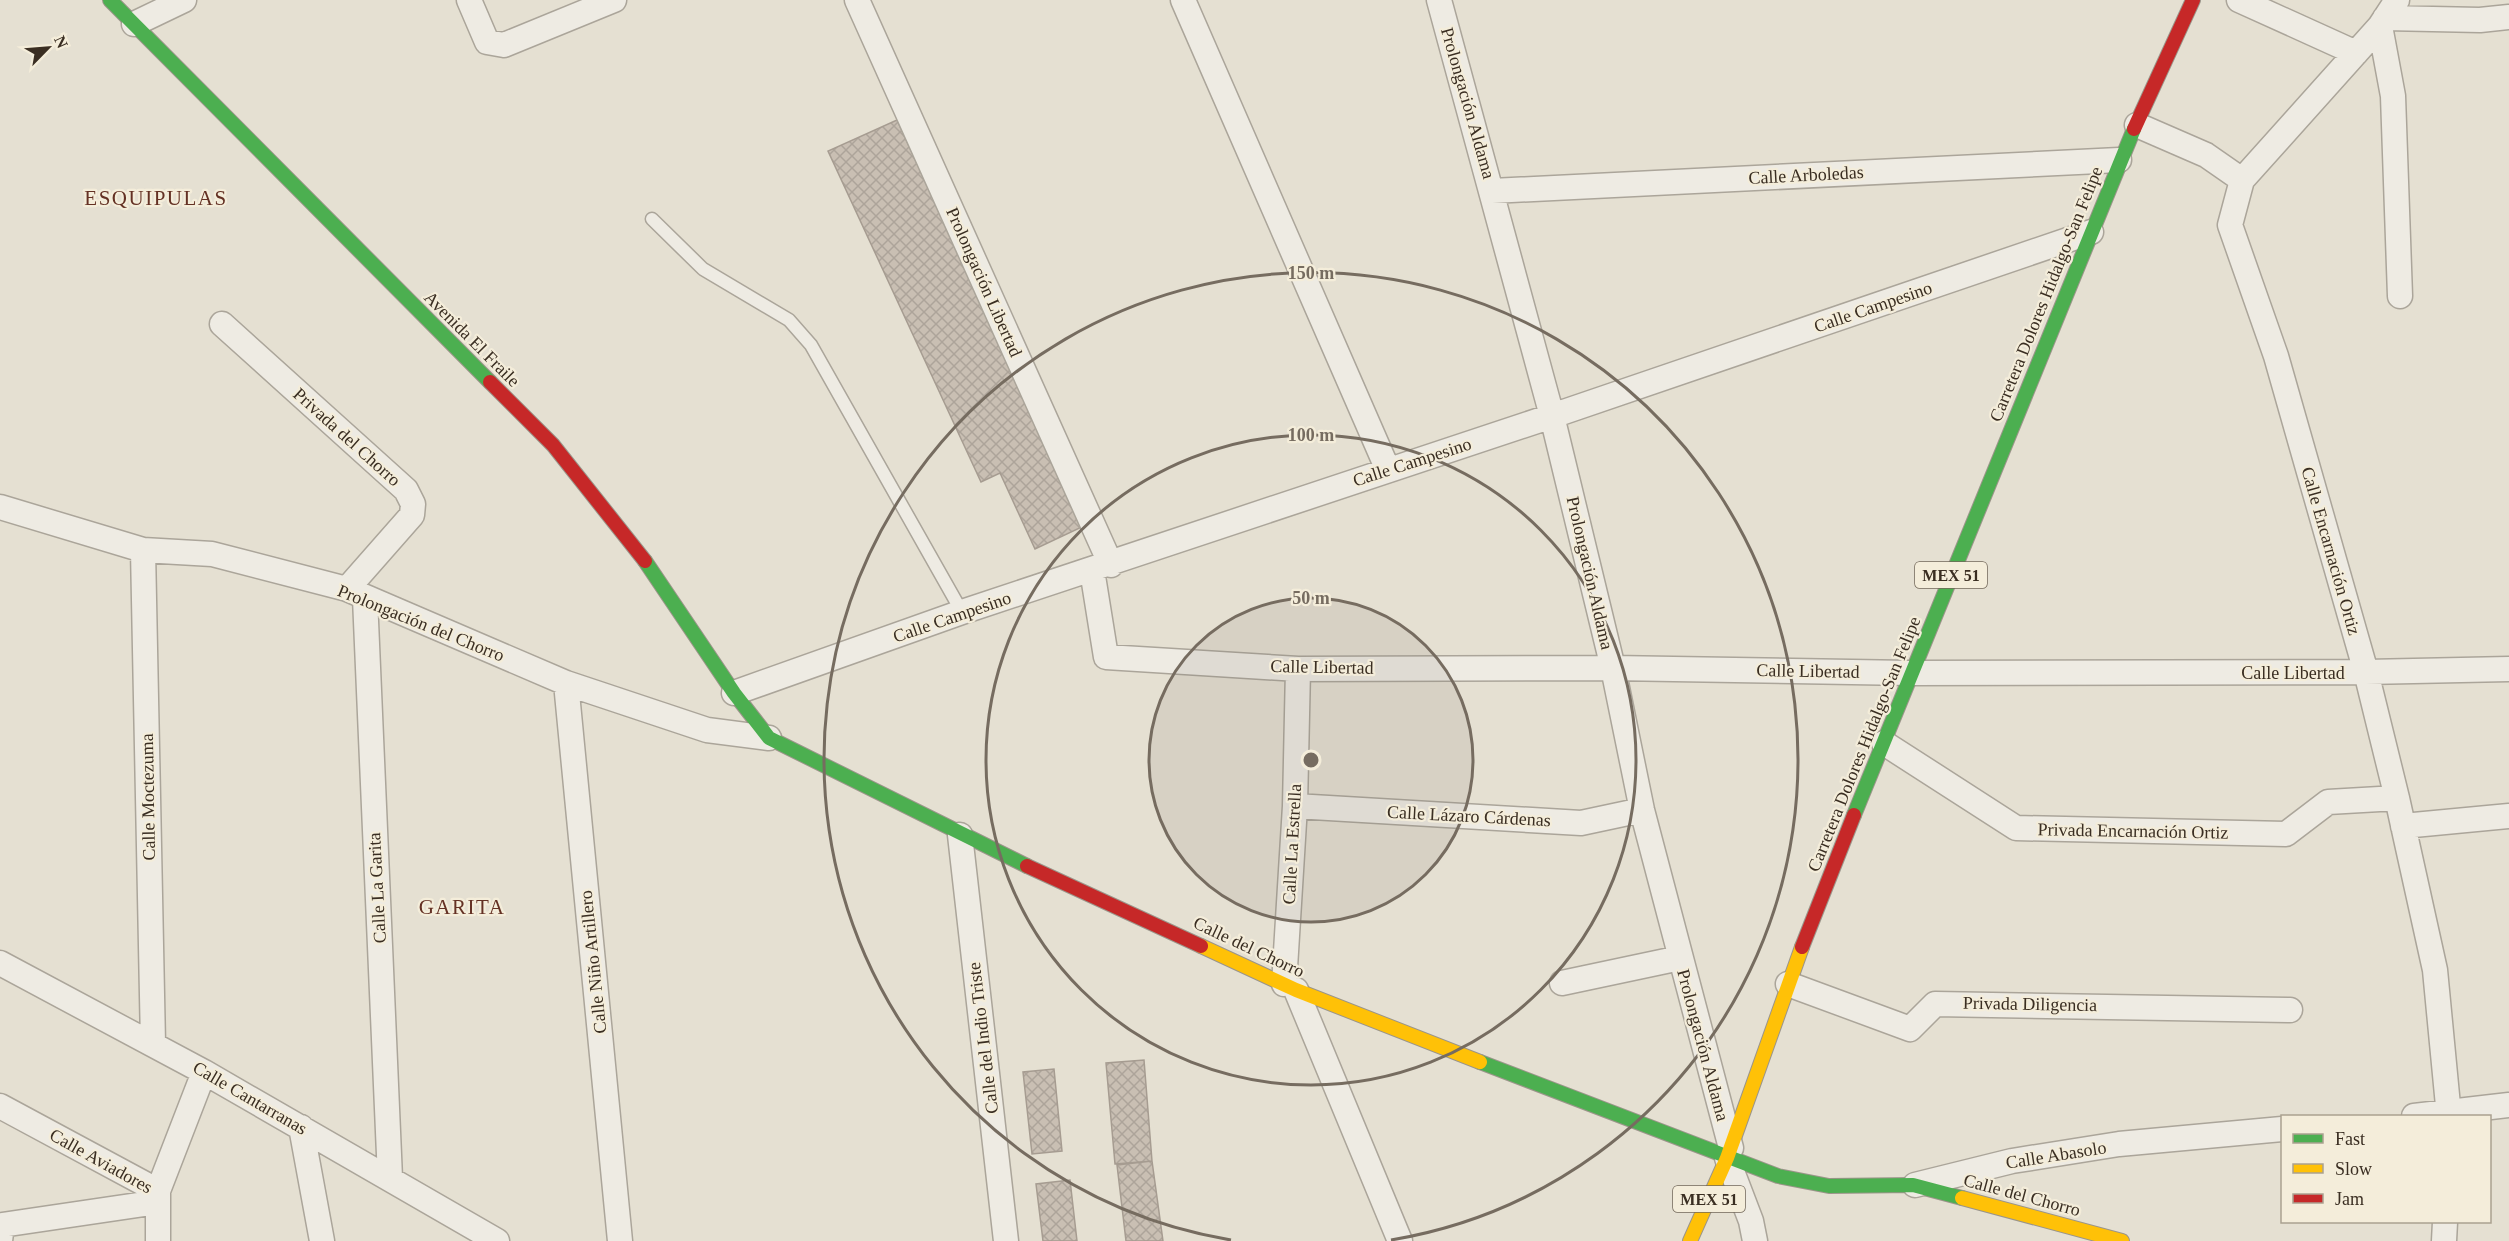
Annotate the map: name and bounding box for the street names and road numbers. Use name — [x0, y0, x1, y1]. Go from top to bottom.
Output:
street label: Prolongación Aldama — [1437, 25, 1499, 181]
street label: Calle Arboledas — [1748, 162, 1864, 188]
street label: Carretera Dolores Hidalgo-San Felipe — [1986, 163, 2106, 425]
street label: Prolongación Libertad — [942, 204, 1026, 360]
street label: Calle Campesino — [1811, 277, 1935, 337]
street label: Avenida El Fraile — [420, 287, 524, 391]
street label: Privada del Chorro — [289, 384, 405, 490]
street label: Calle Campesino — [1350, 433, 1474, 491]
street label: Calle Encarnación Ortiz — [2297, 465, 2365, 637]
street label: Prolongación Aldama — [1563, 495, 1617, 651]
road number: MEX 51 — [1915, 562, 1987, 588]
street label: Prolongación del Chorro — [335, 580, 507, 666]
street label: Calle Campesino — [890, 587, 1014, 647]
street label: Carretera Dolores Hidalgo-San Felipe — [1804, 613, 1924, 875]
street label: Calle Libertad — [1270, 656, 1374, 678]
street label: Calle Libertad — [1756, 660, 1860, 682]
street label: Calle Libertad — [2241, 663, 2345, 683]
street label: Calle Moctezuma — [137, 733, 159, 861]
street label: Calle La Estrella — [1279, 783, 1305, 905]
street label: Calle Lázaro Cárdenas — [1387, 802, 1551, 830]
street label: Privada Encarnación Ortiz — [2037, 819, 2229, 843]
street label: Calle La Garita — [364, 832, 390, 944]
street label: Calle Niño Artillero — [576, 889, 610, 1035]
street label: Calle del Chorro — [1190, 913, 1308, 981]
street label: Calle del Indio Triste — [964, 961, 1002, 1115]
street label: Prolongación Aldama — [1673, 967, 1733, 1123]
street label: Privada Diligencia — [1963, 993, 2097, 1015]
street label: Calle Cantarranas — [189, 1057, 311, 1139]
street label: Calle Aviadores — [46, 1125, 156, 1197]
street label: Calle Abasolo — [2004, 1137, 2108, 1173]
street label: Calle del Chorro — [1961, 1170, 2083, 1220]
road number: MEX 51 — [1673, 1186, 1745, 1212]

